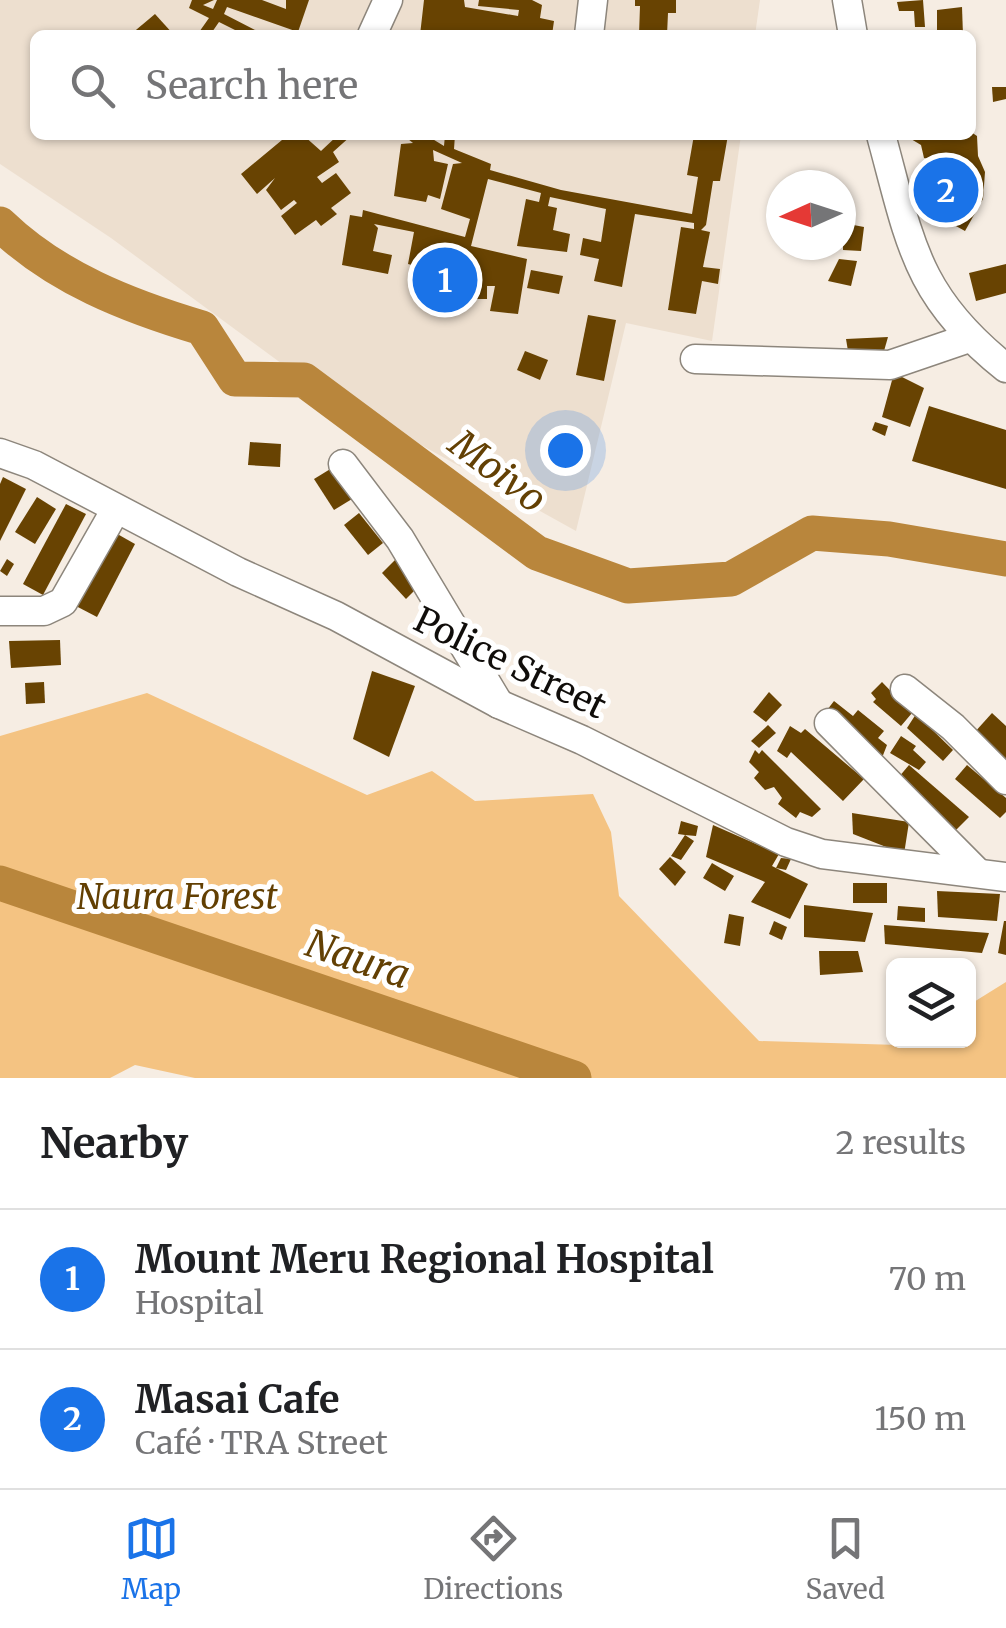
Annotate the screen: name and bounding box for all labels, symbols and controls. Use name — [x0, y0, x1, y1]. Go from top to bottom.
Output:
search box — [30, 30, 976, 140]
icon: search — [65, 58, 120, 113]
text: Search here — [145, 62, 358, 109]
pin: 2 — [914, 152, 978, 228]
north arrow — [766, 170, 856, 260]
pin: 1 — [412, 242, 478, 318]
water label: Moivo — [439, 418, 555, 522]
your location — [540, 425, 591, 476]
street label: Police Street — [407, 598, 613, 729]
park label: Naura Forest — [76, 875, 278, 919]
water label: Naura — [300, 919, 416, 999]
map controls — [886, 958, 976, 1048]
button: layers — [886, 958, 976, 1048]
text: Nearby — [40, 1117, 188, 1169]
text: 2 results — [835, 1123, 966, 1163]
text: Mount Meru Regional Hospital — [135, 1236, 714, 1283]
text: 1 — [65, 1259, 80, 1299]
text: 70 m — [889, 1259, 966, 1299]
text: Hospital — [135, 1283, 264, 1323]
text: Masai Cafe — [135, 1376, 340, 1423]
text: 2 — [63, 1399, 82, 1439]
text: 150 m — [874, 1399, 966, 1439]
text: Café · TRA Street — [135, 1423, 388, 1463]
tab: Map — [121, 1511, 181, 1607]
tab: Directions — [423, 1511, 563, 1607]
tab: Saved — [805, 1511, 885, 1607]

